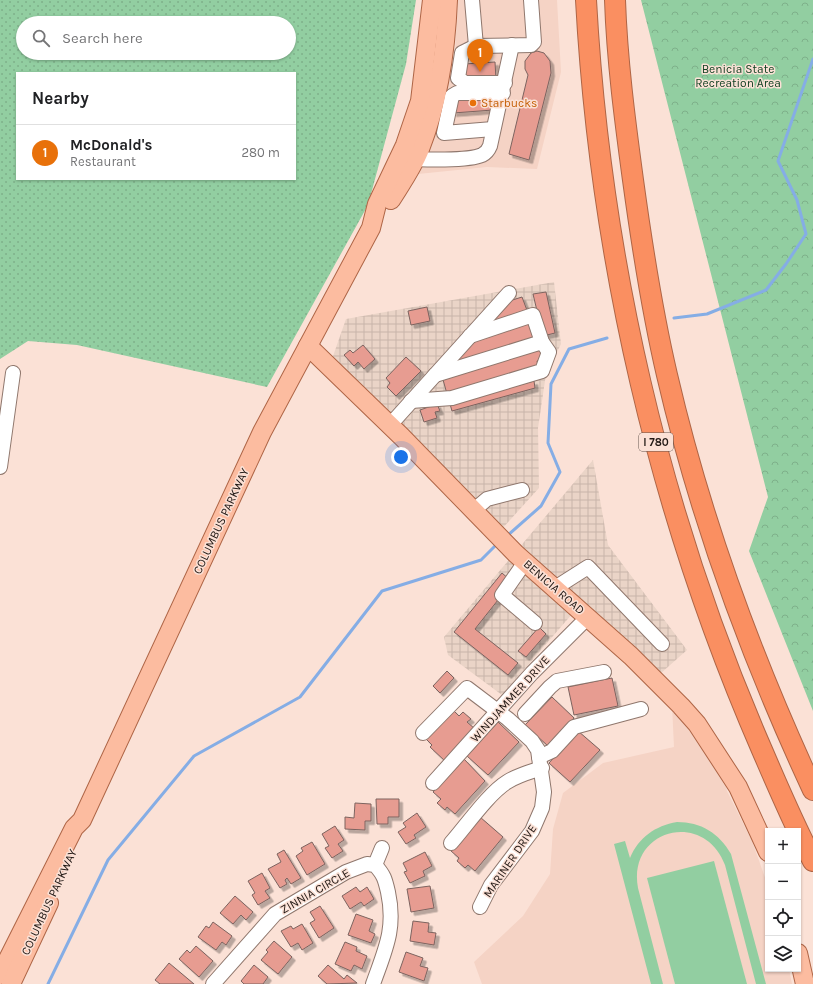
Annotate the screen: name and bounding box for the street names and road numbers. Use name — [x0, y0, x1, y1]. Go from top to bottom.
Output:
road number: I 780 — [639, 433, 673, 451]
street label: COLUMBUS PARKWAY — [190, 465, 252, 576]
street label: BENICIA ROAD — [521, 557, 587, 617]
street label: WINDJAMMER DRIVE — [468, 653, 552, 745]
street label: MARINER DRIVE — [480, 822, 540, 900]
street label: COLUMBUS PARKWAY — [18, 846, 80, 957]
street label: ZINNIA CIRCLE — [278, 865, 352, 917]

